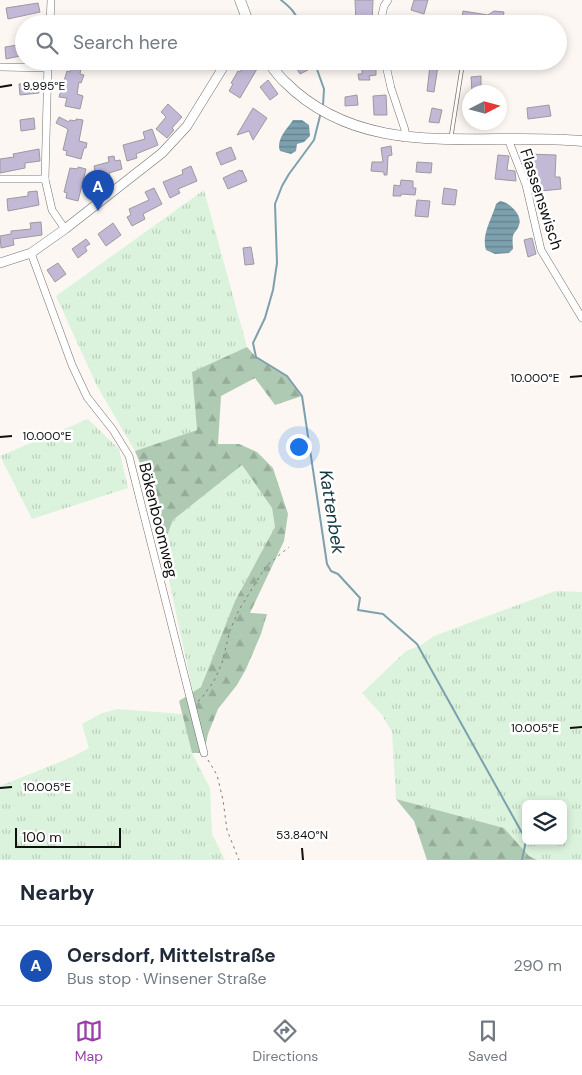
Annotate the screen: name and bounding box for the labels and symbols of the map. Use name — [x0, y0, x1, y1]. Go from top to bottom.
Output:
text: 9.995°E — [23, 78, 65, 94]
north arrow — [462, 85, 507, 130]
street label: Flassenswisch — [515, 146, 568, 252]
pin: A — [82, 170, 114, 211]
text: 10.000°E — [511, 370, 560, 386]
text: 10.000°E — [23, 428, 72, 444]
your location — [286, 434, 312, 460]
street label: Bökenboomweg — [134, 460, 183, 580]
water label: Kattenbek — [313, 468, 351, 557]
text: 10.005°E — [511, 720, 559, 736]
text: 10.005°E — [23, 779, 71, 795]
scale bar — [15, 825, 121, 848]
text: 53.840°N — [276, 827, 328, 843]

